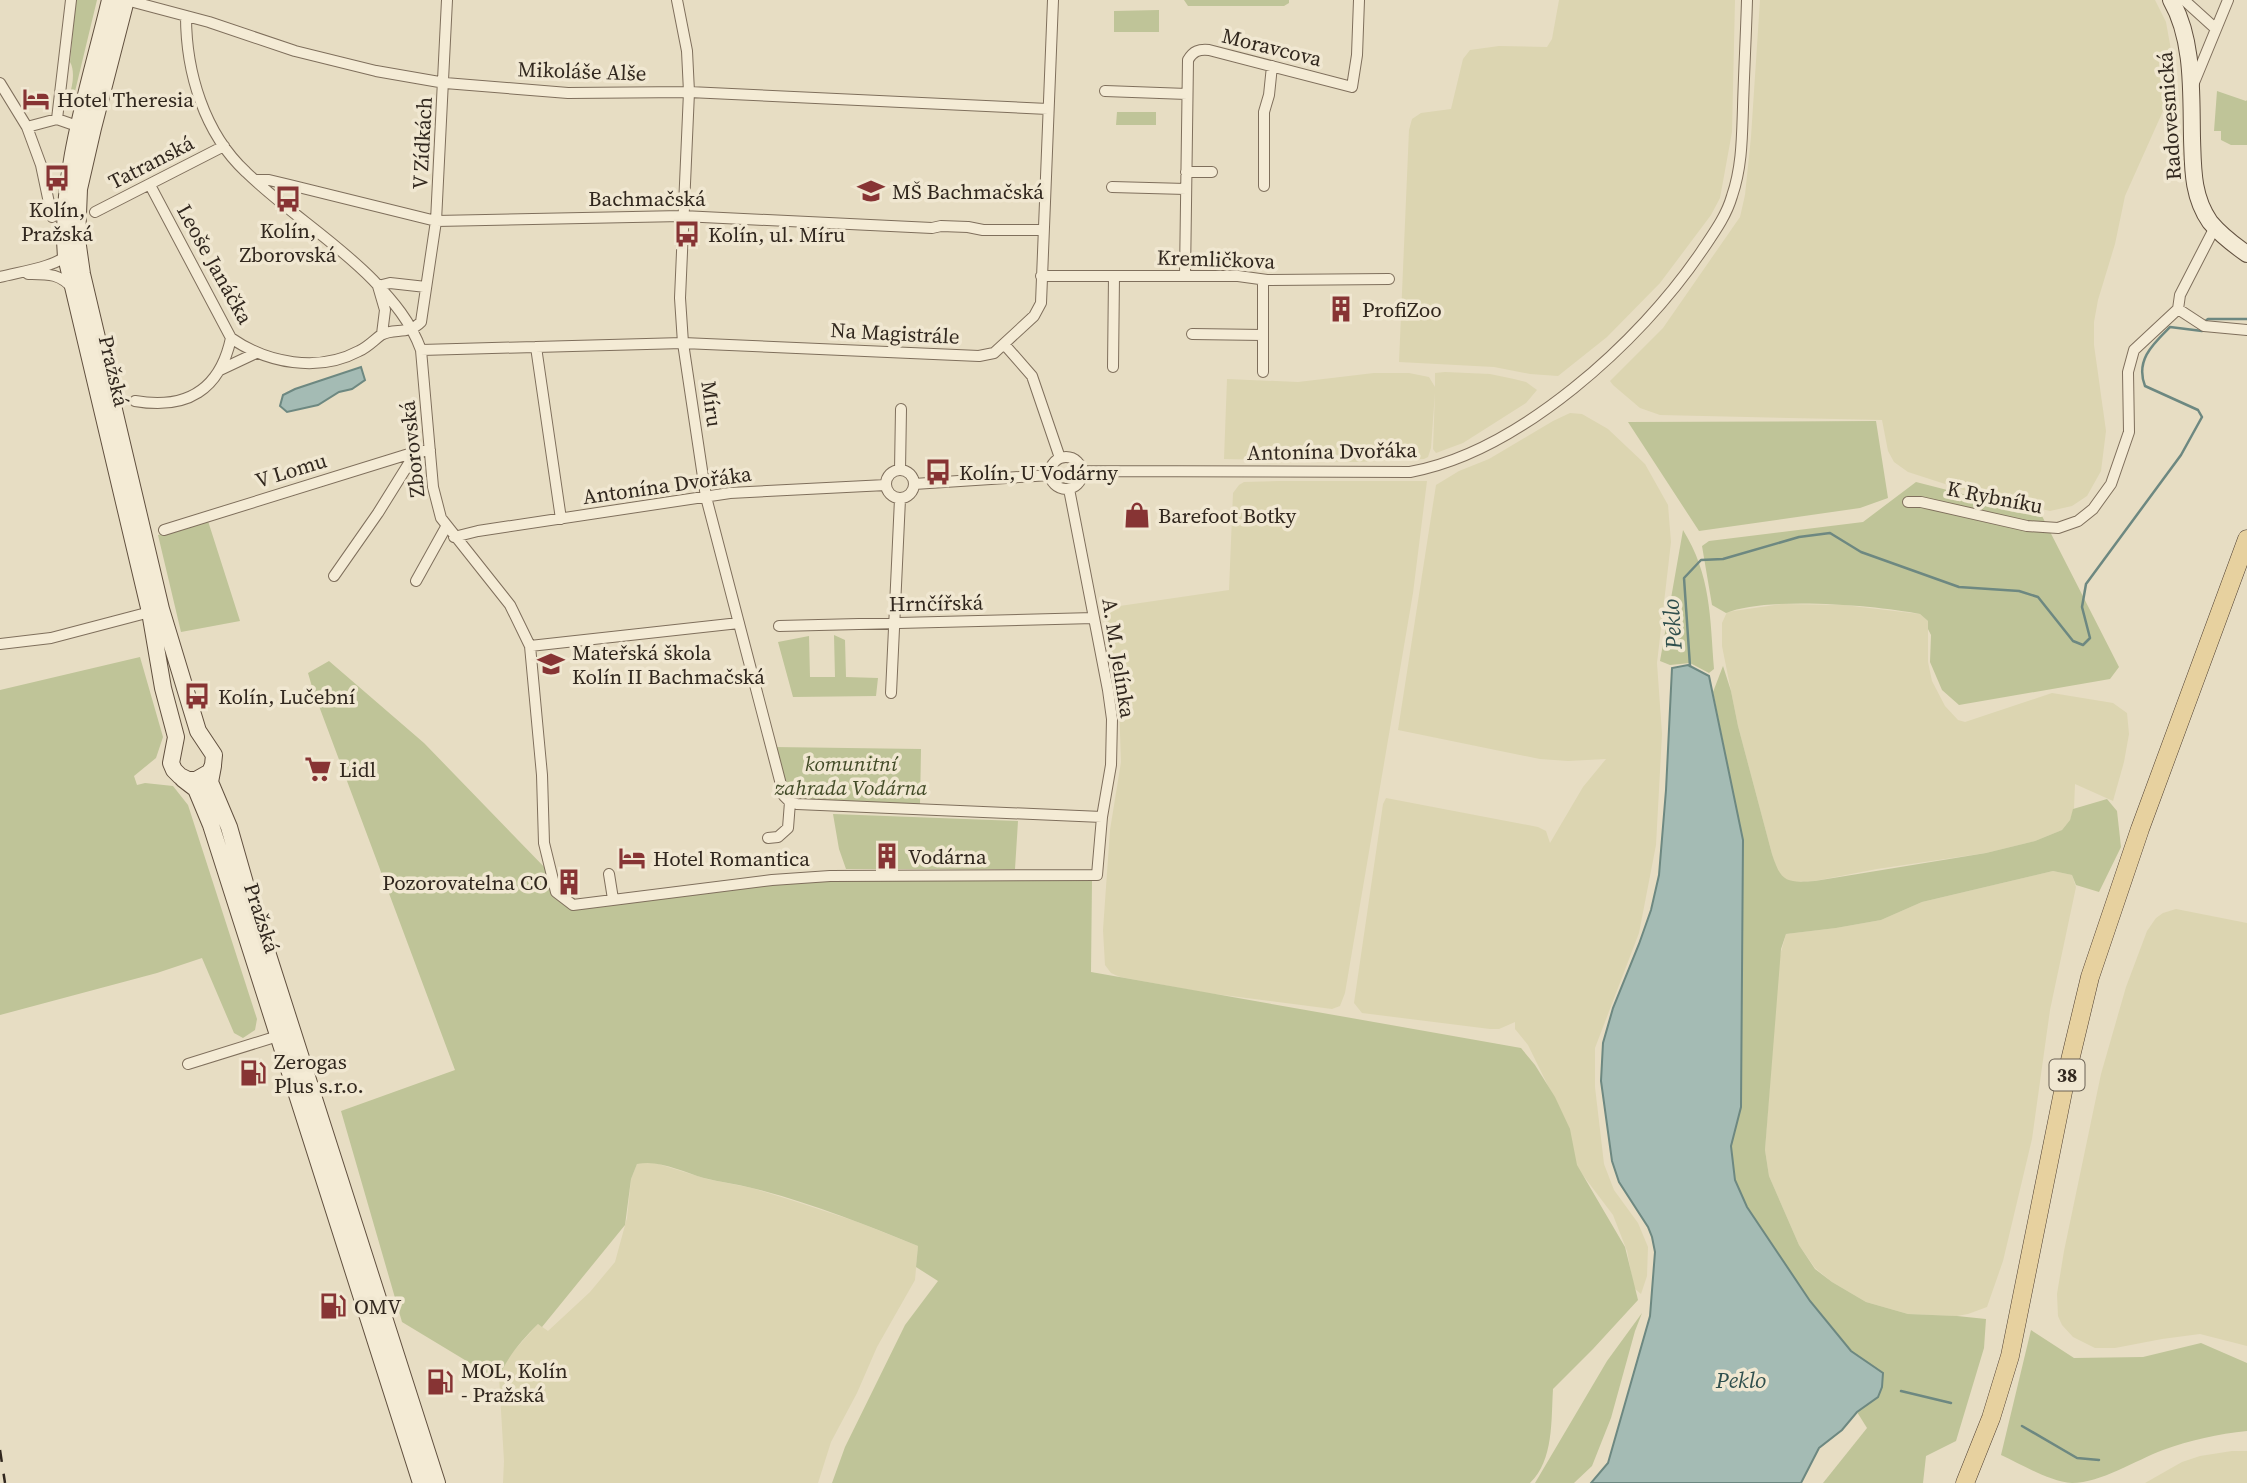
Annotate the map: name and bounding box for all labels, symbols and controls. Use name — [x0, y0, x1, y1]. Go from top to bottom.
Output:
street label: Moravcova — [1219, 21, 1325, 73]
street label: Radovesnická — [2150, 50, 2188, 181]
street label: Mikoláše Alše — [517, 54, 647, 88]
hotel icon: Hotel Theresia — [21, 84, 51, 114]
place label: Hotel Theresia — [57, 85, 194, 114]
street label: V Zídkách — [405, 96, 439, 190]
street label: Tatranská — [103, 128, 199, 196]
bus stop icon: Kolín, Pražská — [42, 163, 72, 193]
school or university icon: MŠ Bachmačská — [856, 176, 886, 206]
place label: MŠ Bachmačská — [892, 177, 1044, 206]
bus stop icon: Kolín, Zborovská — [273, 184, 303, 214]
street label: Bachmačská — [588, 184, 706, 213]
place label: Kolín, Pražská — [21, 195, 93, 248]
street label: Leoše Janáčka — [170, 199, 260, 329]
place label: Kolín, Zborovská — [240, 216, 337, 269]
bus stop icon: Kolín, ul. Míru — [672, 219, 702, 249]
place label: Kolín, ul. Míru — [708, 220, 845, 249]
street label: Kremličkova — [1156, 242, 1276, 276]
building icon: ProfiZoo — [1326, 294, 1356, 324]
place label: ProfiZoo — [1362, 295, 1442, 324]
street label: Na Magistrále — [830, 315, 960, 351]
street label: Pražská — [92, 333, 136, 410]
street label: Míru — [694, 379, 730, 429]
street label: Zborovská — [392, 399, 431, 499]
street label: Antonína Dvořáka — [1247, 435, 1418, 467]
street label: V Lomu — [252, 445, 330, 495]
bus stop icon: Kolín, U Vodárny — [923, 457, 953, 487]
place label: Kolín, U Vodárny — [959, 458, 1118, 487]
street label: Antonína Dvořáka — [581, 459, 754, 511]
street label: K Rybníku — [1944, 473, 2046, 521]
shop icon: Barefoot Botky — [1122, 500, 1152, 530]
place label: Barefoot Botky — [1158, 501, 1296, 530]
street label: Hrnčířská — [889, 588, 984, 618]
street label: A. M. Jelínka — [1095, 596, 1143, 720]
water label: Peklo — [1654, 598, 1690, 651]
place label: Mateřská škola Kolín II Bachmačská — [572, 638, 765, 691]
school or university icon: Mateřská škola Kolín II Bachmačská — [536, 649, 566, 679]
bus stop icon: Kolín, Lučební — [182, 681, 212, 711]
place label: Kolín, Lučební — [218, 682, 355, 711]
park label: komunitní zahrada Vodárna — [774, 749, 927, 802]
supermarket icon: Lidl — [303, 754, 333, 784]
place label: Lidl — [339, 755, 376, 784]
building icon: Vodárna — [872, 841, 902, 871]
place label: Vodárna — [908, 842, 987, 871]
hotel icon: Hotel Romantica — [617, 843, 647, 873]
place label: Hotel Romantica — [653, 844, 810, 873]
building icon: Pozorovatelna CO — [554, 867, 584, 897]
place label: Pozorovatelna CO — [382, 868, 548, 897]
street label: Pražská — [237, 879, 287, 957]
place label: Zerogas Plus s.r.o. — [274, 1047, 364, 1100]
fuel station icon: Zerogas Plus s.r.o. — [238, 1058, 268, 1088]
road number: 38 — [2050, 1060, 2084, 1091]
fuel station icon: OMV — [318, 1291, 348, 1321]
place label: OMV — [354, 1292, 402, 1321]
place label: MOL, Kolín - Pražská — [461, 1356, 568, 1409]
water label: Peklo — [1715, 1364, 1766, 1396]
fuel station icon: MOL, Kolín - Pražská — [425, 1367, 455, 1397]

